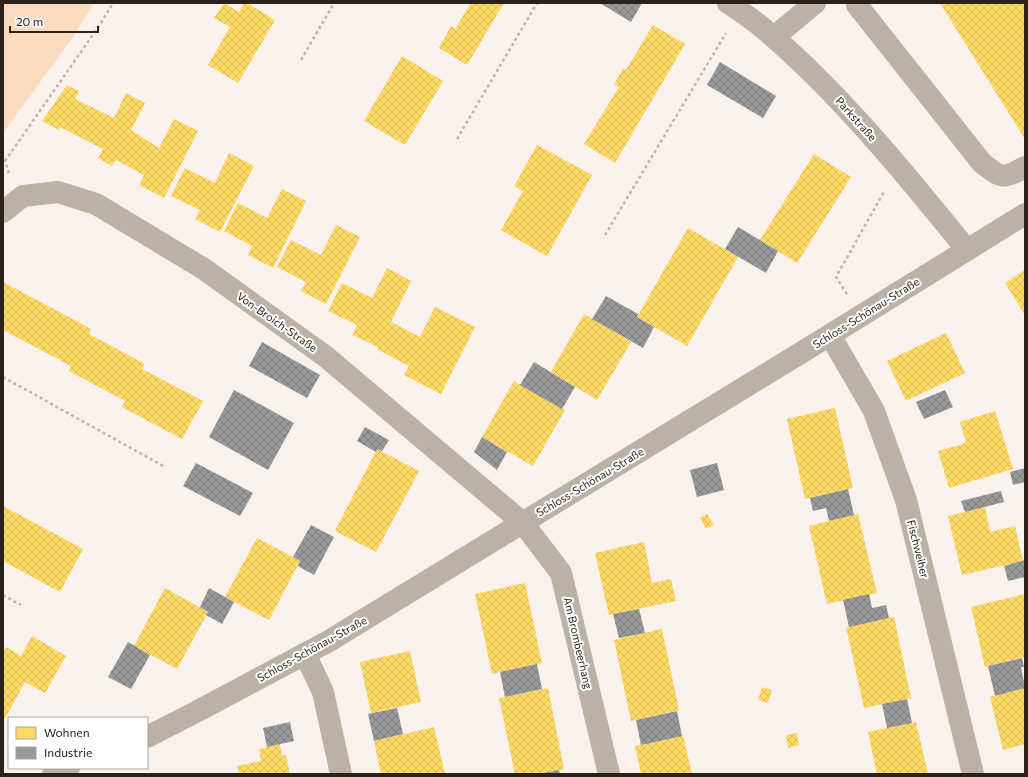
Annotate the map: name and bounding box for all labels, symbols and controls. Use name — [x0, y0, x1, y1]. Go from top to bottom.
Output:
scale bar — [10, 8, 98, 34]
text: 20 m — [16, 14, 43, 28]
street label: Parkstraße — [833, 94, 880, 144]
street label: Schloss-Schönau-Straße — [810, 274, 922, 351]
street label: Von-Broich-Straße — [235, 289, 320, 354]
street label: Schloss-Schönau-Straße — [534, 444, 646, 519]
street label: Fischweiher — [905, 518, 932, 580]
street label: Am Brombeerhang — [562, 596, 595, 690]
street label: Schloss-Schönau-Straße — [255, 613, 369, 684]
legend — [8, 717, 148, 769]
text: Wohnen — [44, 725, 90, 739]
text: Industrie — [44, 745, 92, 759]

